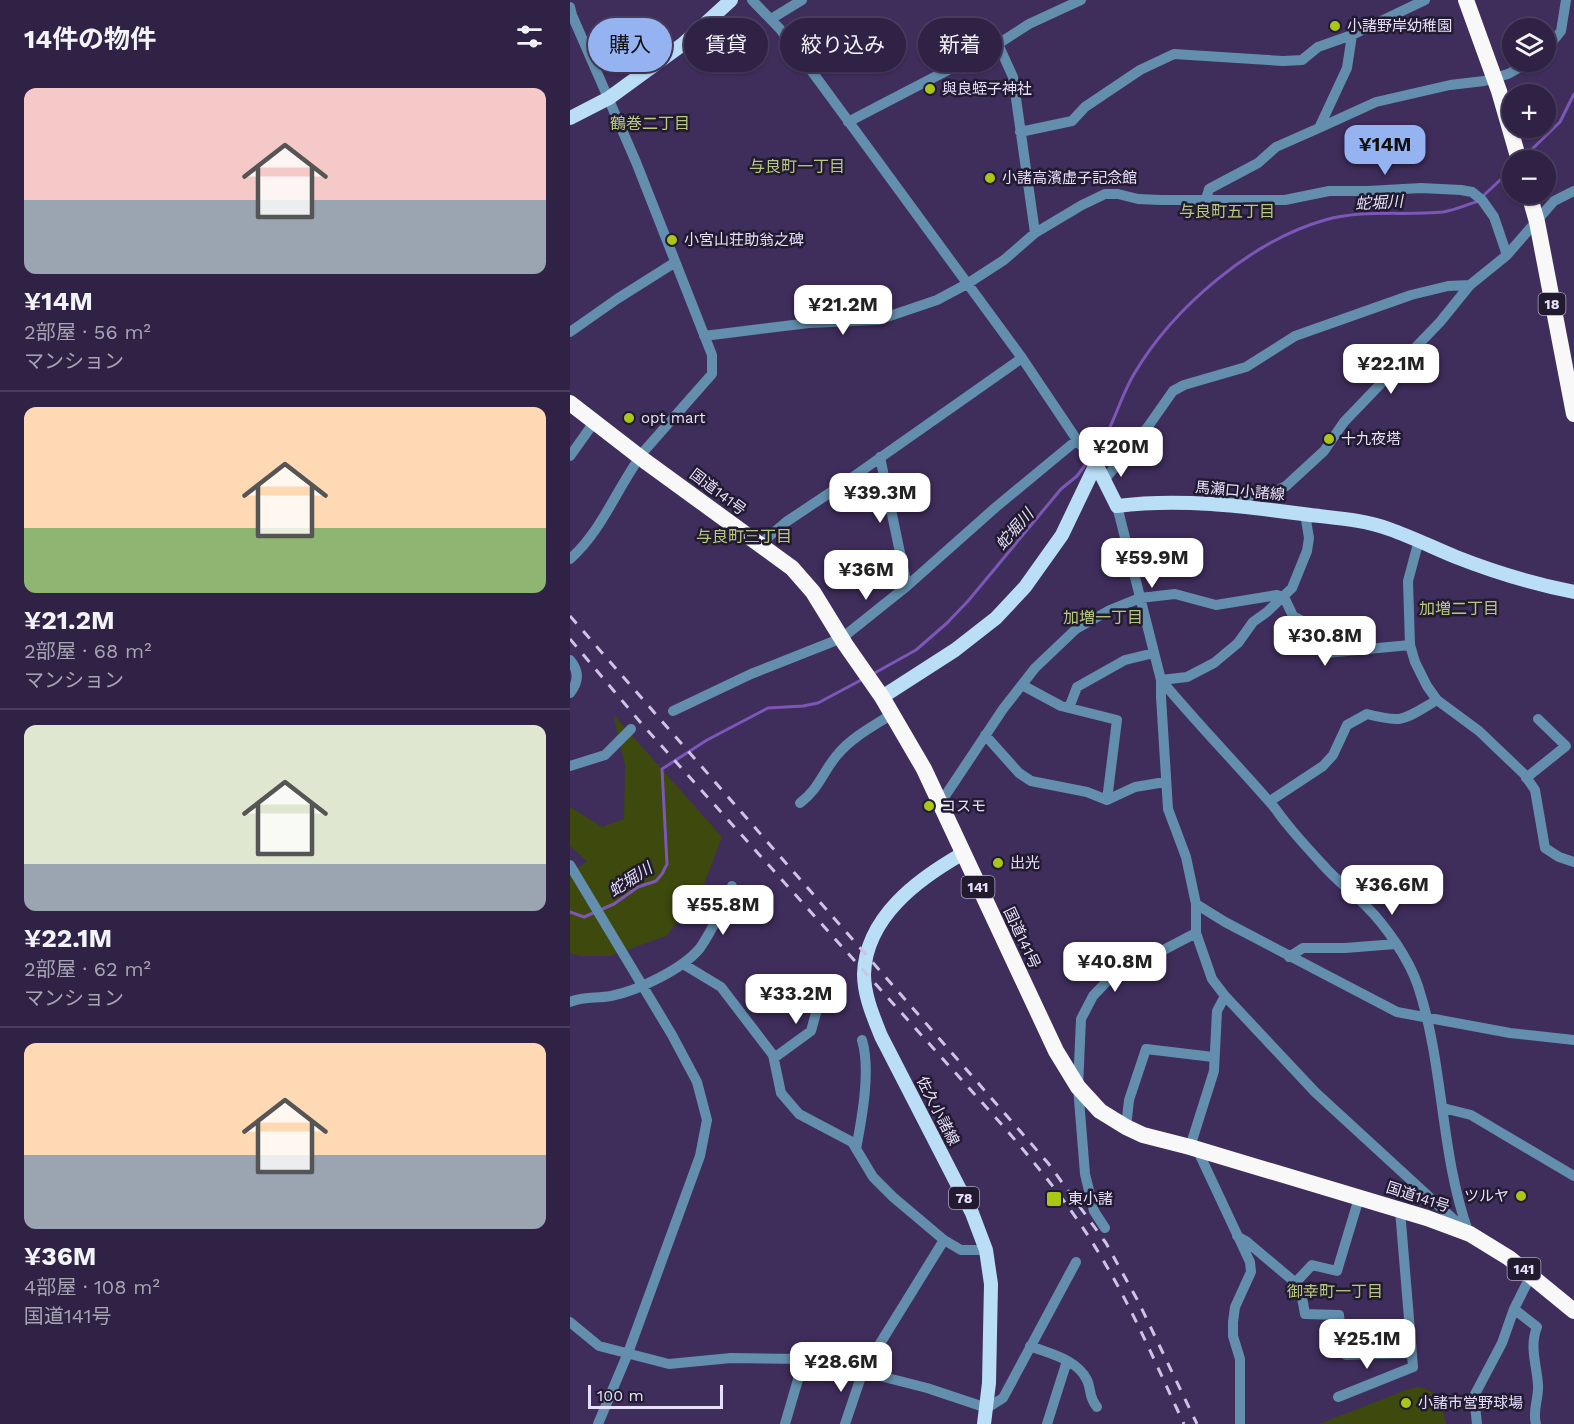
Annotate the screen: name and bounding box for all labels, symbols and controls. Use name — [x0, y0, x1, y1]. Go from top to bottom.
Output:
place label: 小諸野岸幼稚園 — [1347, 17, 1452, 35]
chip: 購入 — [588, 18, 672, 72]
chip: 賃貸 — [684, 18, 768, 72]
chip: 絞り込み — [780, 18, 906, 72]
chip: 新着 — [918, 18, 1002, 72]
map controls — [1502, 18, 1556, 204]
button: layers — [1502, 18, 1556, 72]
marker: 小諸野岸幼稚園 — [1328, 19, 1342, 33]
icon: filters — [513, 20, 546, 53]
text: 14件の物件 — [24, 24, 156, 54]
place label: 與良蛭子神社 — [942, 80, 1032, 98]
marker: 與良蛭子神社 — [923, 82, 937, 96]
button: + — [1502, 84, 1556, 138]
district label: 鶴巻二丁目 — [610, 114, 690, 133]
pin: ¥14M — [1349, 125, 1421, 176]
icon: home — [231, 127, 339, 235]
text: ¥14M — [1358, 132, 1412, 156]
button: − — [1502, 150, 1556, 204]
district label: 与良町一丁目 — [749, 157, 845, 176]
place label: 小諸高濱虚子記念館 — [1002, 169, 1137, 187]
marker: 小諸高濱虚子記念館 — [983, 171, 997, 185]
water label: 蛇堀川 — [1355, 192, 1405, 213]
district label: 与良町五丁目 — [1179, 202, 1275, 221]
place label: 小宮山荘助翁之碑 — [684, 231, 804, 249]
marker: 小宮山荘助翁之碑 — [665, 233, 679, 247]
pin: ¥21.2M — [794, 285, 892, 336]
text: ¥14M — [24, 286, 93, 316]
text: ¥21.2M — [808, 292, 878, 316]
road number: 18 — [1538, 293, 1566, 315]
text: 2部屋 · 56 m² — [24, 320, 151, 344]
pin: ¥22.1M — [1342, 344, 1440, 395]
text: マンション — [24, 349, 124, 373]
text: ¥22.1M — [1357, 351, 1425, 375]
place label: opt mart — [641, 409, 706, 427]
marker: opt mart — [622, 411, 636, 425]
pin: ¥20M — [1085, 427, 1157, 478]
place label: 十九夜塔 — [1341, 430, 1401, 448]
marker: 十九夜塔 — [1322, 432, 1336, 446]
text: ¥20M — [1093, 434, 1149, 458]
icon: home — [231, 446, 339, 554]
street label: 国道141号 — [686, 465, 750, 519]
pin: ¥39.3M — [831, 473, 929, 524]
street label: 馬瀬口小諸線 — [1194, 478, 1286, 504]
text: ¥39.3M — [843, 480, 917, 504]
water label: 蛇堀川 — [991, 503, 1039, 554]
district label: 与良町三丁目 — [696, 527, 792, 546]
pin: ¥59.9M — [1103, 538, 1201, 589]
text: ¥59.9M — [1115, 545, 1189, 569]
pin: ¥36M — [830, 550, 902, 601]
text: ¥36M — [838, 557, 894, 581]
district label: 加増二丁目 — [1419, 599, 1499, 618]
text: ¥21.2M — [24, 605, 115, 635]
district label: 加増一丁目 — [1063, 608, 1143, 627]
pin: ¥30.8M — [1276, 616, 1374, 667]
text: ¥30.8M — [1288, 623, 1362, 647]
text: 2部屋 · 68 m² — [24, 639, 151, 663]
text: マンション — [24, 668, 124, 692]
icon: home — [231, 764, 339, 872]
place label: コスモ — [941, 797, 986, 815]
marker: コスモ — [922, 799, 936, 813]
place label: 出光 — [1010, 854, 1040, 872]
marker: 出光 — [991, 856, 1005, 870]
water label: 蛇堀川 — [605, 857, 657, 900]
pin: ¥36.6M — [1343, 865, 1441, 916]
text: ¥36.6M — [1355, 872, 1429, 896]
road number: 141 — [962, 876, 994, 898]
pin: ¥55.8M — [674, 885, 772, 936]
text: ¥55.8M — [686, 892, 760, 916]
street label: 国道141号 — [1000, 904, 1044, 972]
text: ¥22.1M — [24, 923, 112, 953]
pin: ¥40.8M — [1066, 942, 1164, 993]
text: ¥40.8M — [1077, 949, 1153, 973]
text: 2部屋 · 62 m² — [24, 957, 151, 981]
pin: ¥33.2M — [747, 974, 845, 1025]
text: ¥33.2M — [760, 981, 832, 1005]
text: マンション — [24, 986, 124, 1010]
street label: 佐久小諸線 — [913, 1073, 963, 1149]
icon: home — [231, 1082, 339, 1190]
street label: 国道141号 — [1384, 1178, 1452, 1216]
road number: 78 — [949, 1187, 979, 1209]
place label: ツルヤ — [1464, 1187, 1509, 1205]
marker: ツルヤ — [1514, 1189, 1528, 1203]
marker: 東小諸 — [1045, 1190, 1063, 1208]
place label: 東小諸 — [1068, 1190, 1113, 1208]
text: ¥36M — [24, 1241, 96, 1271]
road number: 141 — [1508, 1258, 1540, 1280]
text: 4部屋 · 108 m² — [24, 1275, 160, 1299]
district label: 御幸町一丁目 — [1287, 1282, 1383, 1301]
text: 国道141号 — [24, 1304, 112, 1328]
pin: ¥25.1M — [1318, 1319, 1416, 1370]
text: ¥25.1M — [1333, 1326, 1401, 1350]
pin: ¥28.6M — [792, 1342, 890, 1393]
text: ¥28.6M — [804, 1349, 878, 1373]
scale bar — [588, 1382, 723, 1410]
text: 100 m — [597, 1386, 644, 1405]
place label: 小諸市営野球場 — [1418, 1394, 1523, 1412]
marker: 小諸市営野球場 — [1399, 1396, 1413, 1410]

